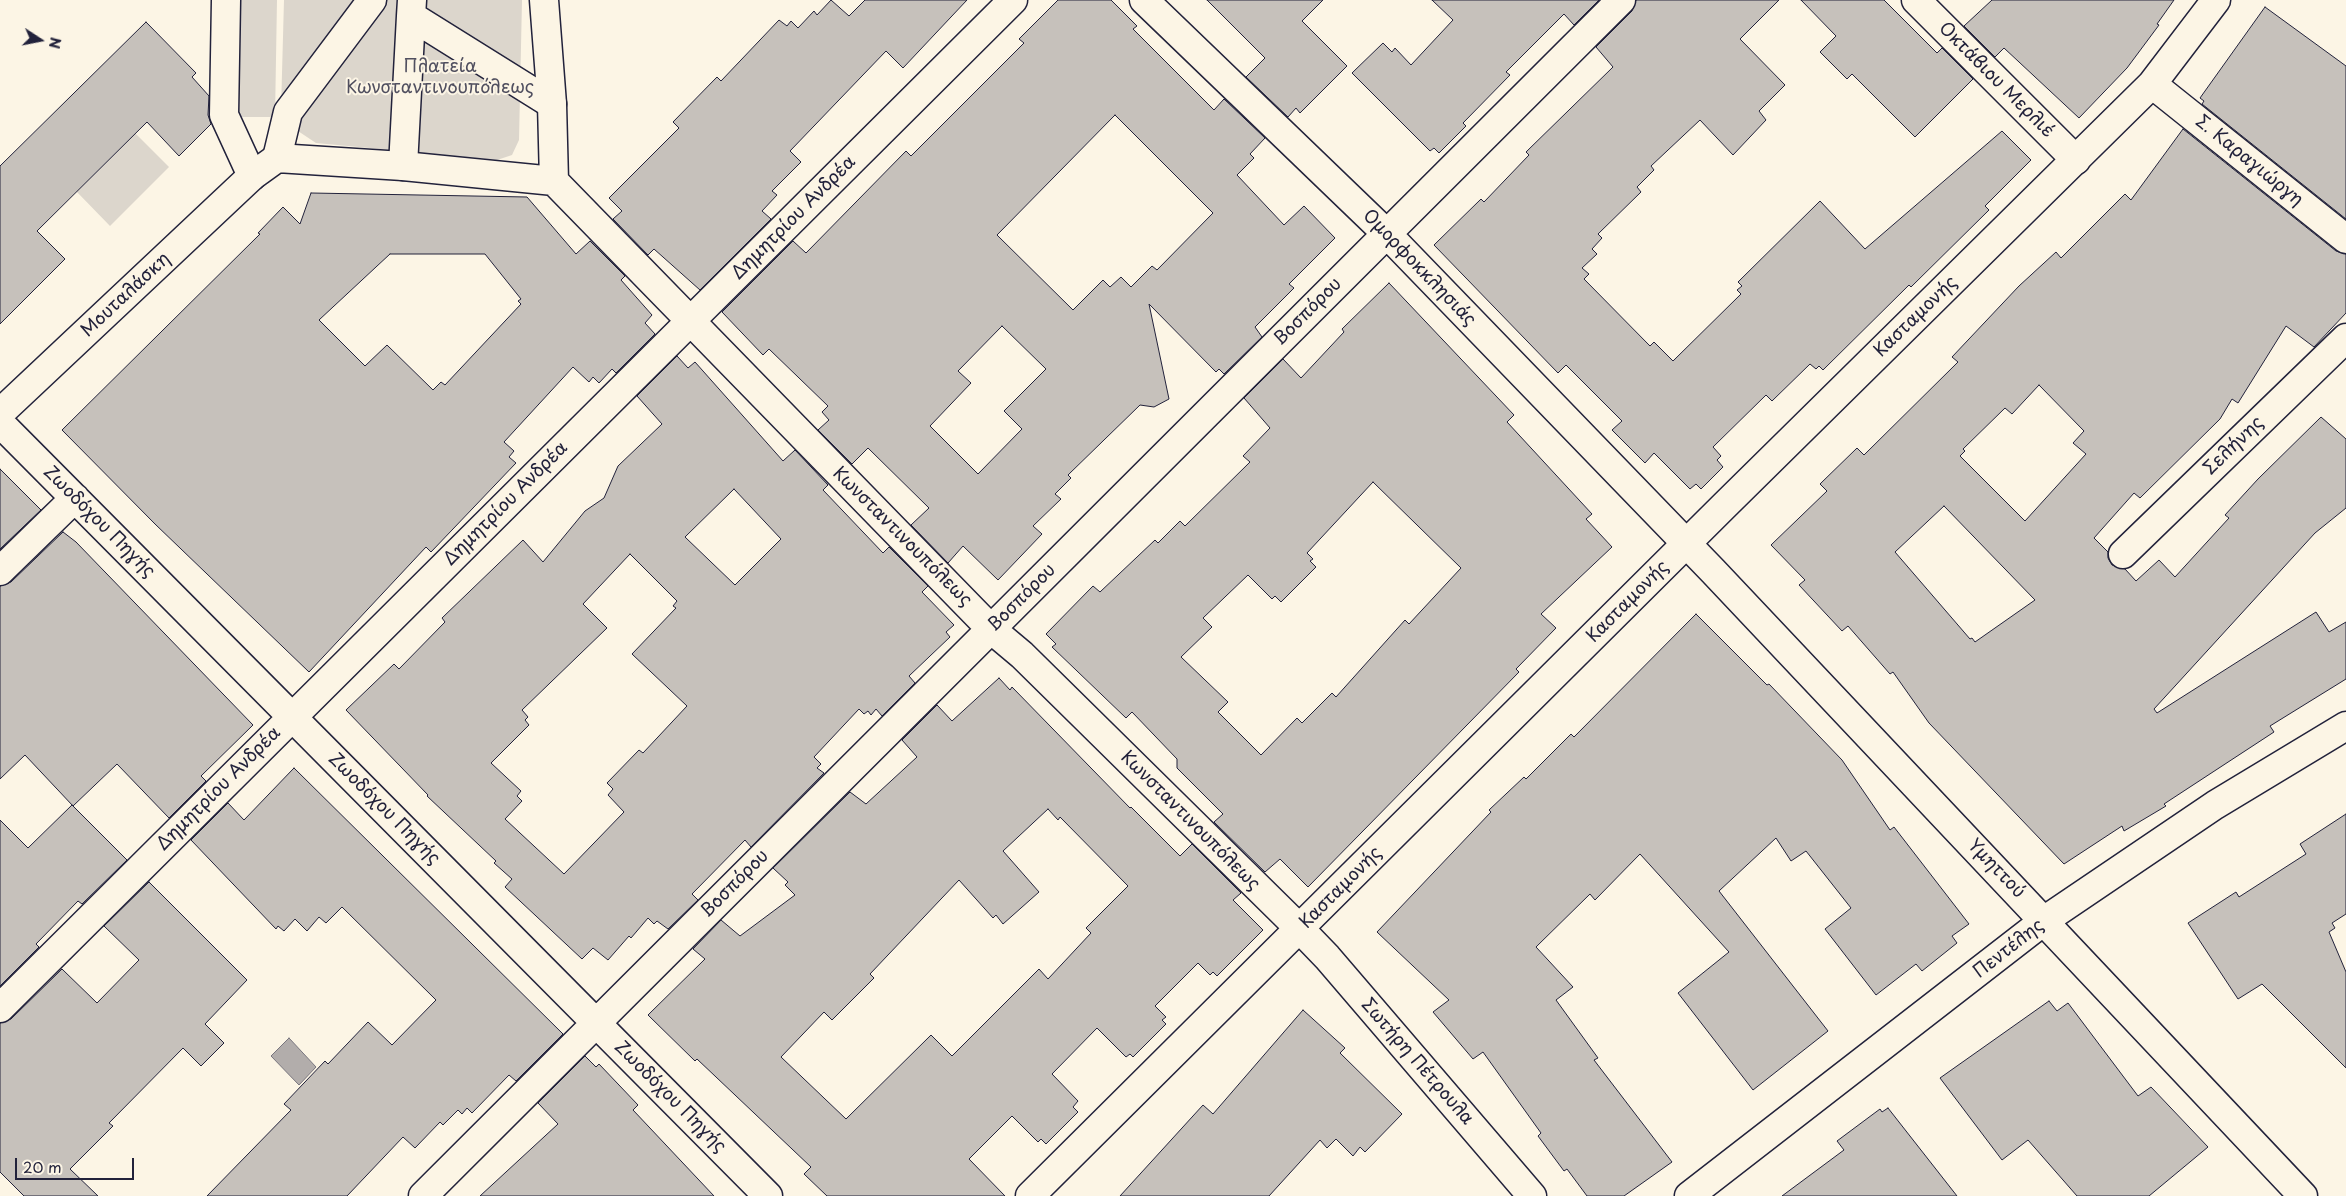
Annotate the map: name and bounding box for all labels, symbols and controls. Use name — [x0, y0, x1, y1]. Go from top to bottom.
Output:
north arrow — [15, 15, 65, 65]
street label: Οκτάβιου Μερλιέ — [1934, 18, 2058, 142]
text: N — [44, 36, 67, 50]
park label: Πλατεία Κωνσταντινουπόλεως — [346, 56, 534, 98]
street label: Σ. Καραγιώργη — [2191, 111, 2307, 211]
street label: Δημητρίου Ανδρέα — [728, 152, 860, 284]
street label: Ομορφοκκλησιάς — [1358, 205, 1480, 331]
street label: Μουταλάσκη — [77, 248, 175, 342]
street label: Κασταμονής — [1870, 272, 1962, 362]
street label: Βοσπόρου — [1270, 274, 1346, 350]
street label: Σελήνης — [2200, 412, 2268, 480]
street label: Δημητρίου Ανδρέα — [440, 438, 572, 570]
street label: Ζωοδόχου Πηγής — [39, 462, 159, 582]
street label: Κωνσταντινουπόλεως — [828, 463, 976, 611]
street label: Κασταμονής — [1583, 557, 1673, 647]
street label: Βοσπόρου — [984, 560, 1060, 636]
street label: Δημητρίου Ανδρέα — [153, 723, 285, 855]
street label: Κωνσταντινουπόλεως — [1116, 747, 1264, 895]
street label: Ζωοδόχου Πηγής — [324, 749, 444, 869]
street label: Υμηττού — [1963, 835, 2029, 903]
street label: Κασταμονής — [1296, 843, 1386, 933]
street label: Βοσπόρου — [697, 846, 773, 922]
street label: Πεντέλης — [1970, 915, 2048, 983]
street label: Σωτήρη Πέτρουλα — [1356, 994, 1478, 1130]
street label: Ζωοδόχου Πηγής — [610, 1037, 730, 1157]
scale bar — [18, 1148, 136, 1180]
text: 20 m — [23, 1155, 62, 1178]

